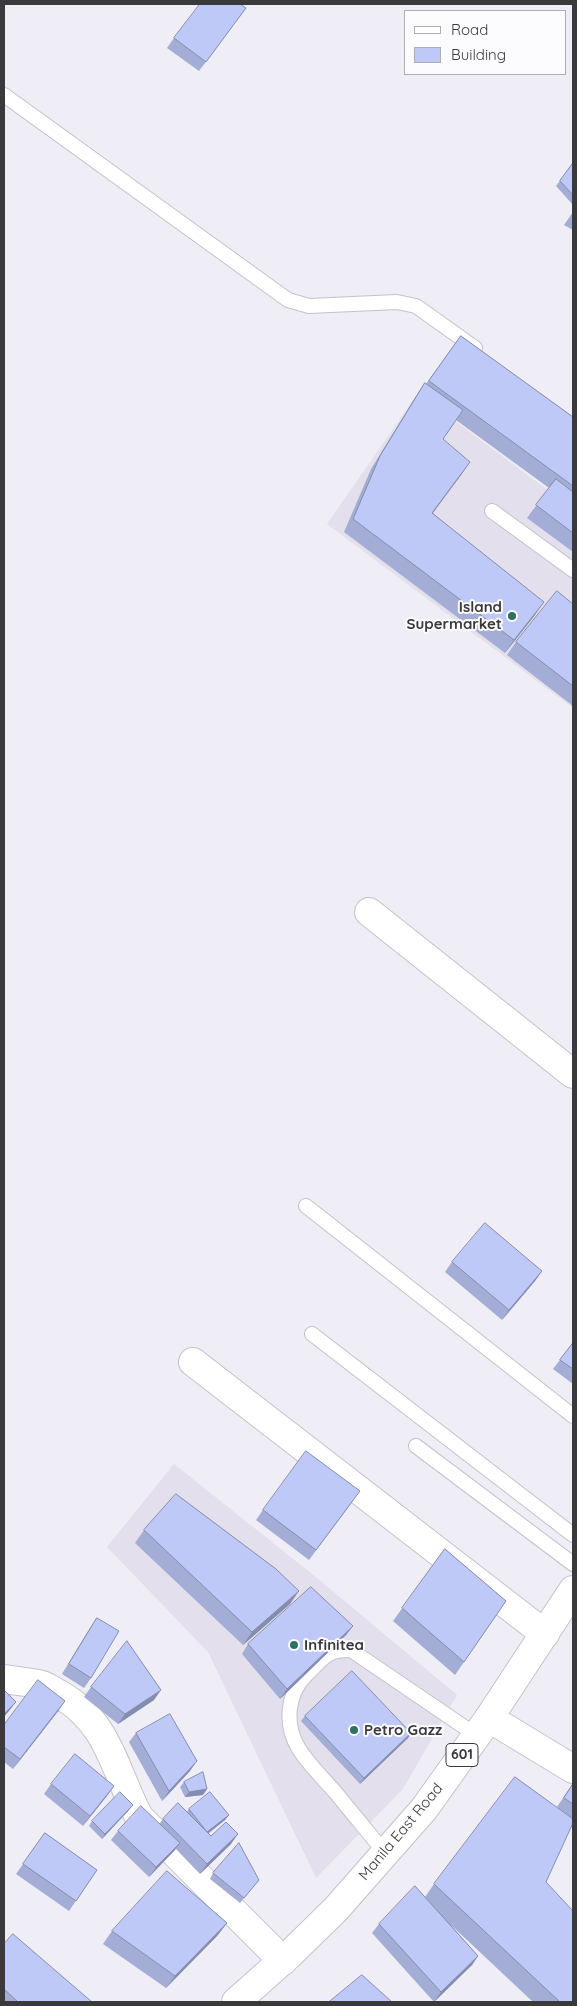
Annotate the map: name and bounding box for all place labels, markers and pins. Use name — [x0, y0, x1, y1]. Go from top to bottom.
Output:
place label: Island Supermarket — [407, 598, 502, 633]
marker: Island Supermarket — [506, 610, 518, 622]
place label: Infinitea — [304, 1636, 364, 1654]
marker: Infinitea — [288, 1639, 300, 1651]
place label: Petro Gazz — [364, 1721, 442, 1739]
marker: Petro Gazz — [348, 1724, 360, 1736]

